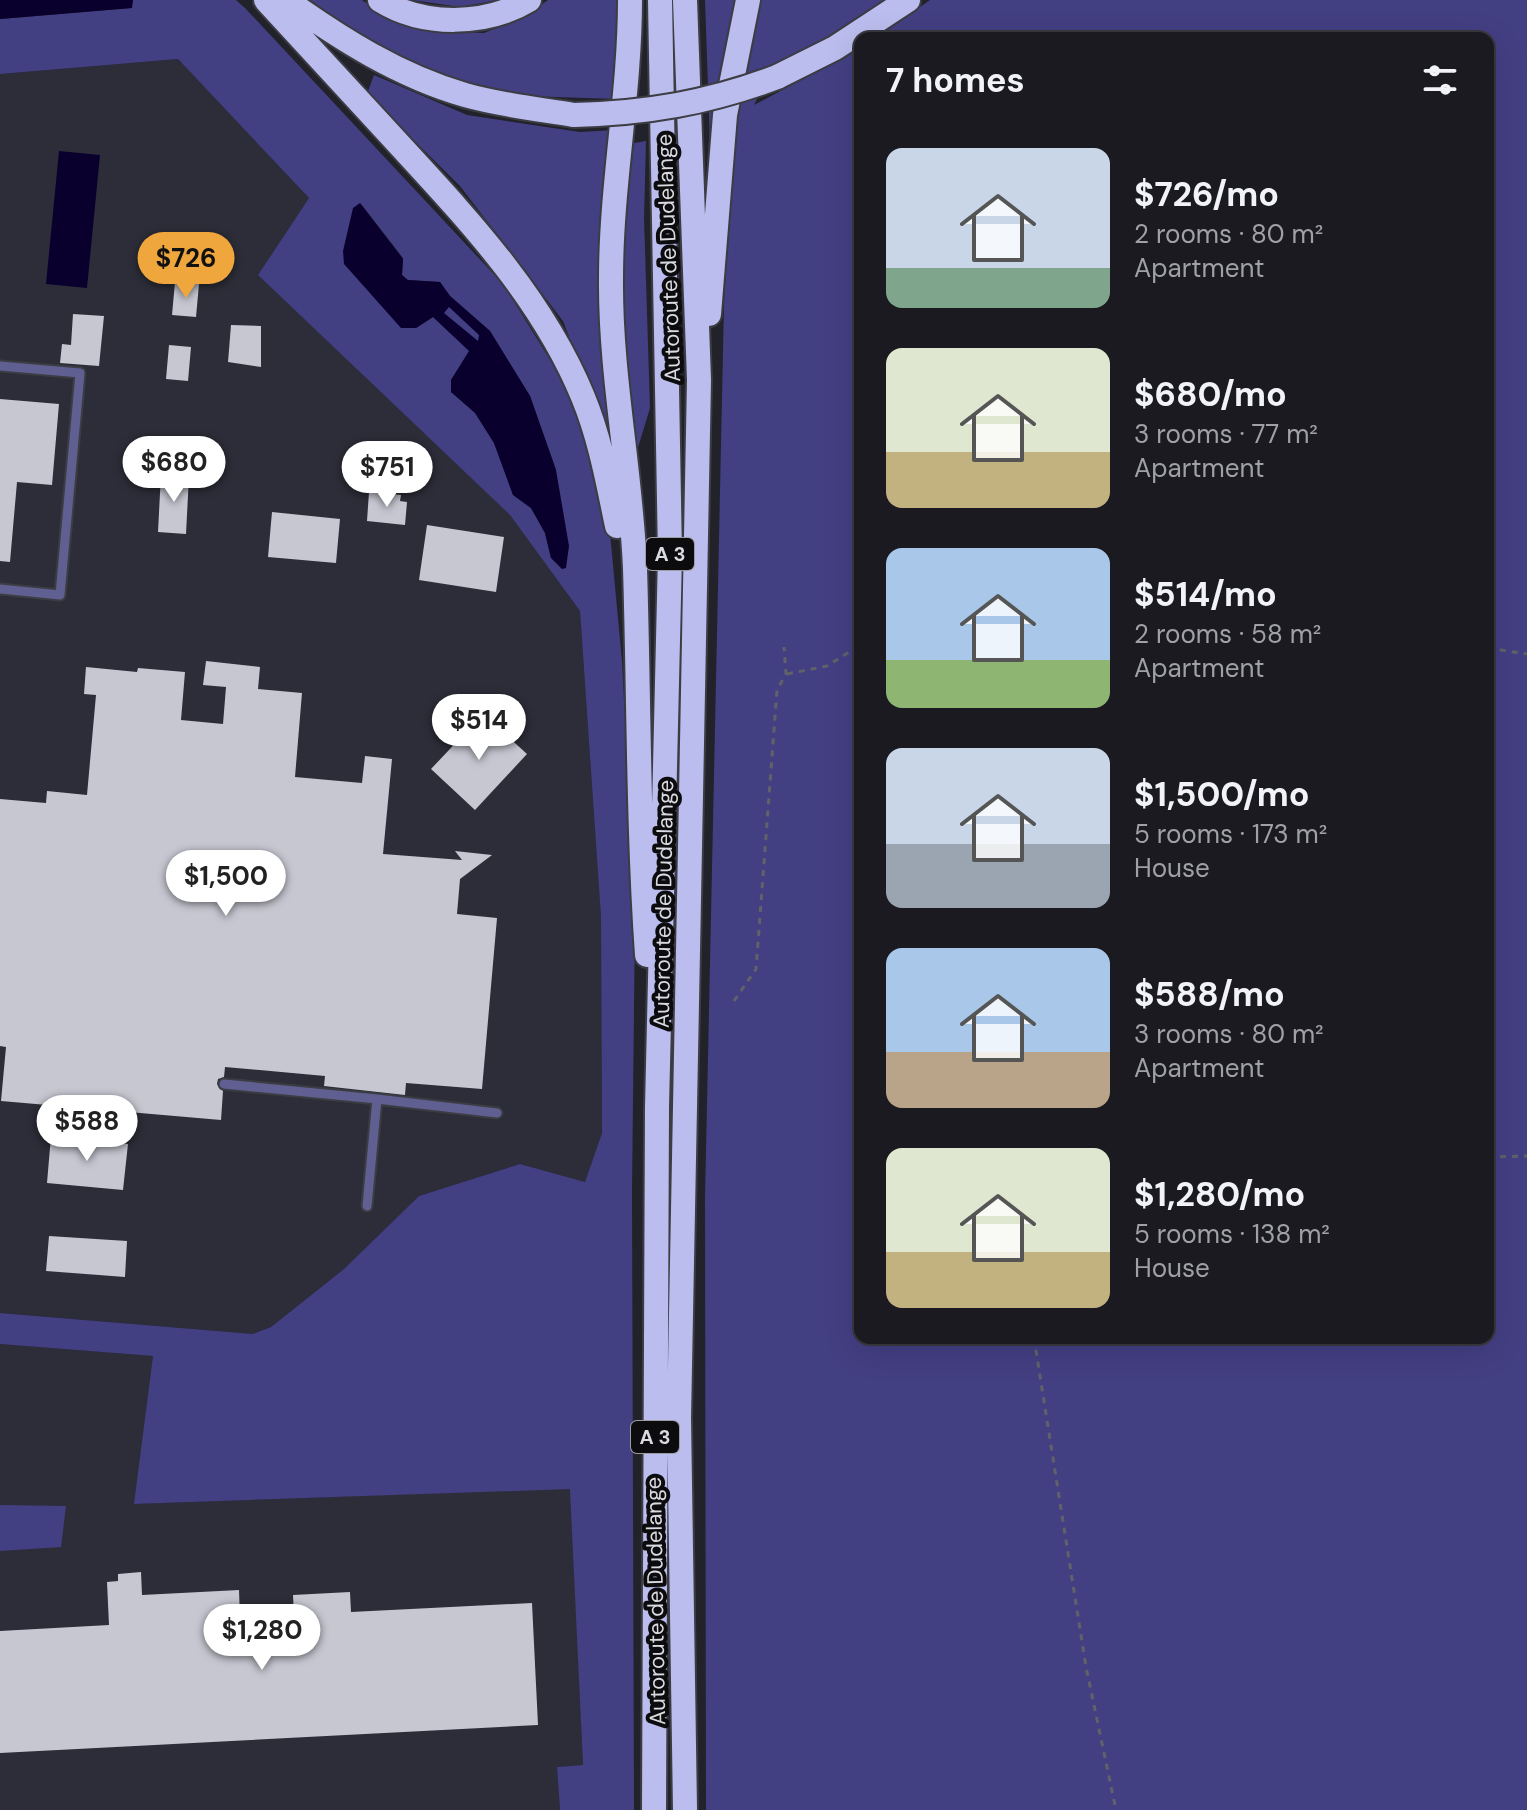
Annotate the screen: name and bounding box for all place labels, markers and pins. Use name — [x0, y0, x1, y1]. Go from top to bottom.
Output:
pin: $726 — [139, 232, 233, 300]
pin: $680 — [127, 436, 221, 504]
pin: $751 — [340, 441, 434, 509]
pin: $514 — [432, 694, 526, 762]
pin: $1,500 — [161, 850, 291, 918]
pin: $588 — [40, 1095, 134, 1163]
pin: $1,280 — [197, 1604, 327, 1672]

